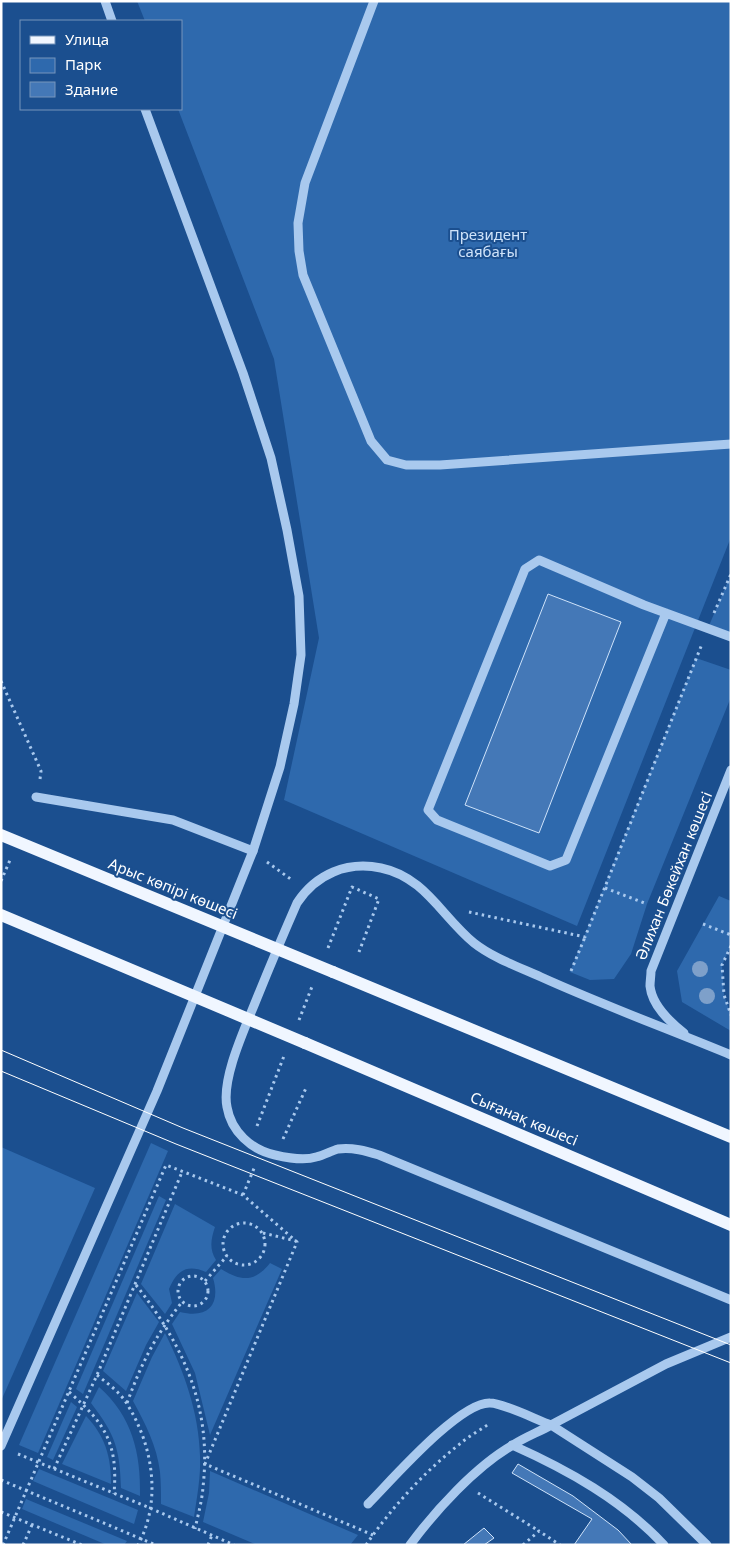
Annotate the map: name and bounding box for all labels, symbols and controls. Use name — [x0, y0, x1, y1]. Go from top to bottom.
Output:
legend — [20, 20, 182, 110]
text: Улица — [65, 29, 109, 49]
text: Парк — [65, 54, 101, 74]
text: Здание — [65, 79, 118, 99]
park label: Президент саябағы — [449, 224, 527, 261]
street label: Әлихан Бөкейхан көшесі — [630, 788, 716, 963]
street label: Арыс көпірі көшесі — [106, 853, 241, 923]
street label: Сығанақ көшесі — [468, 1086, 581, 1150]

